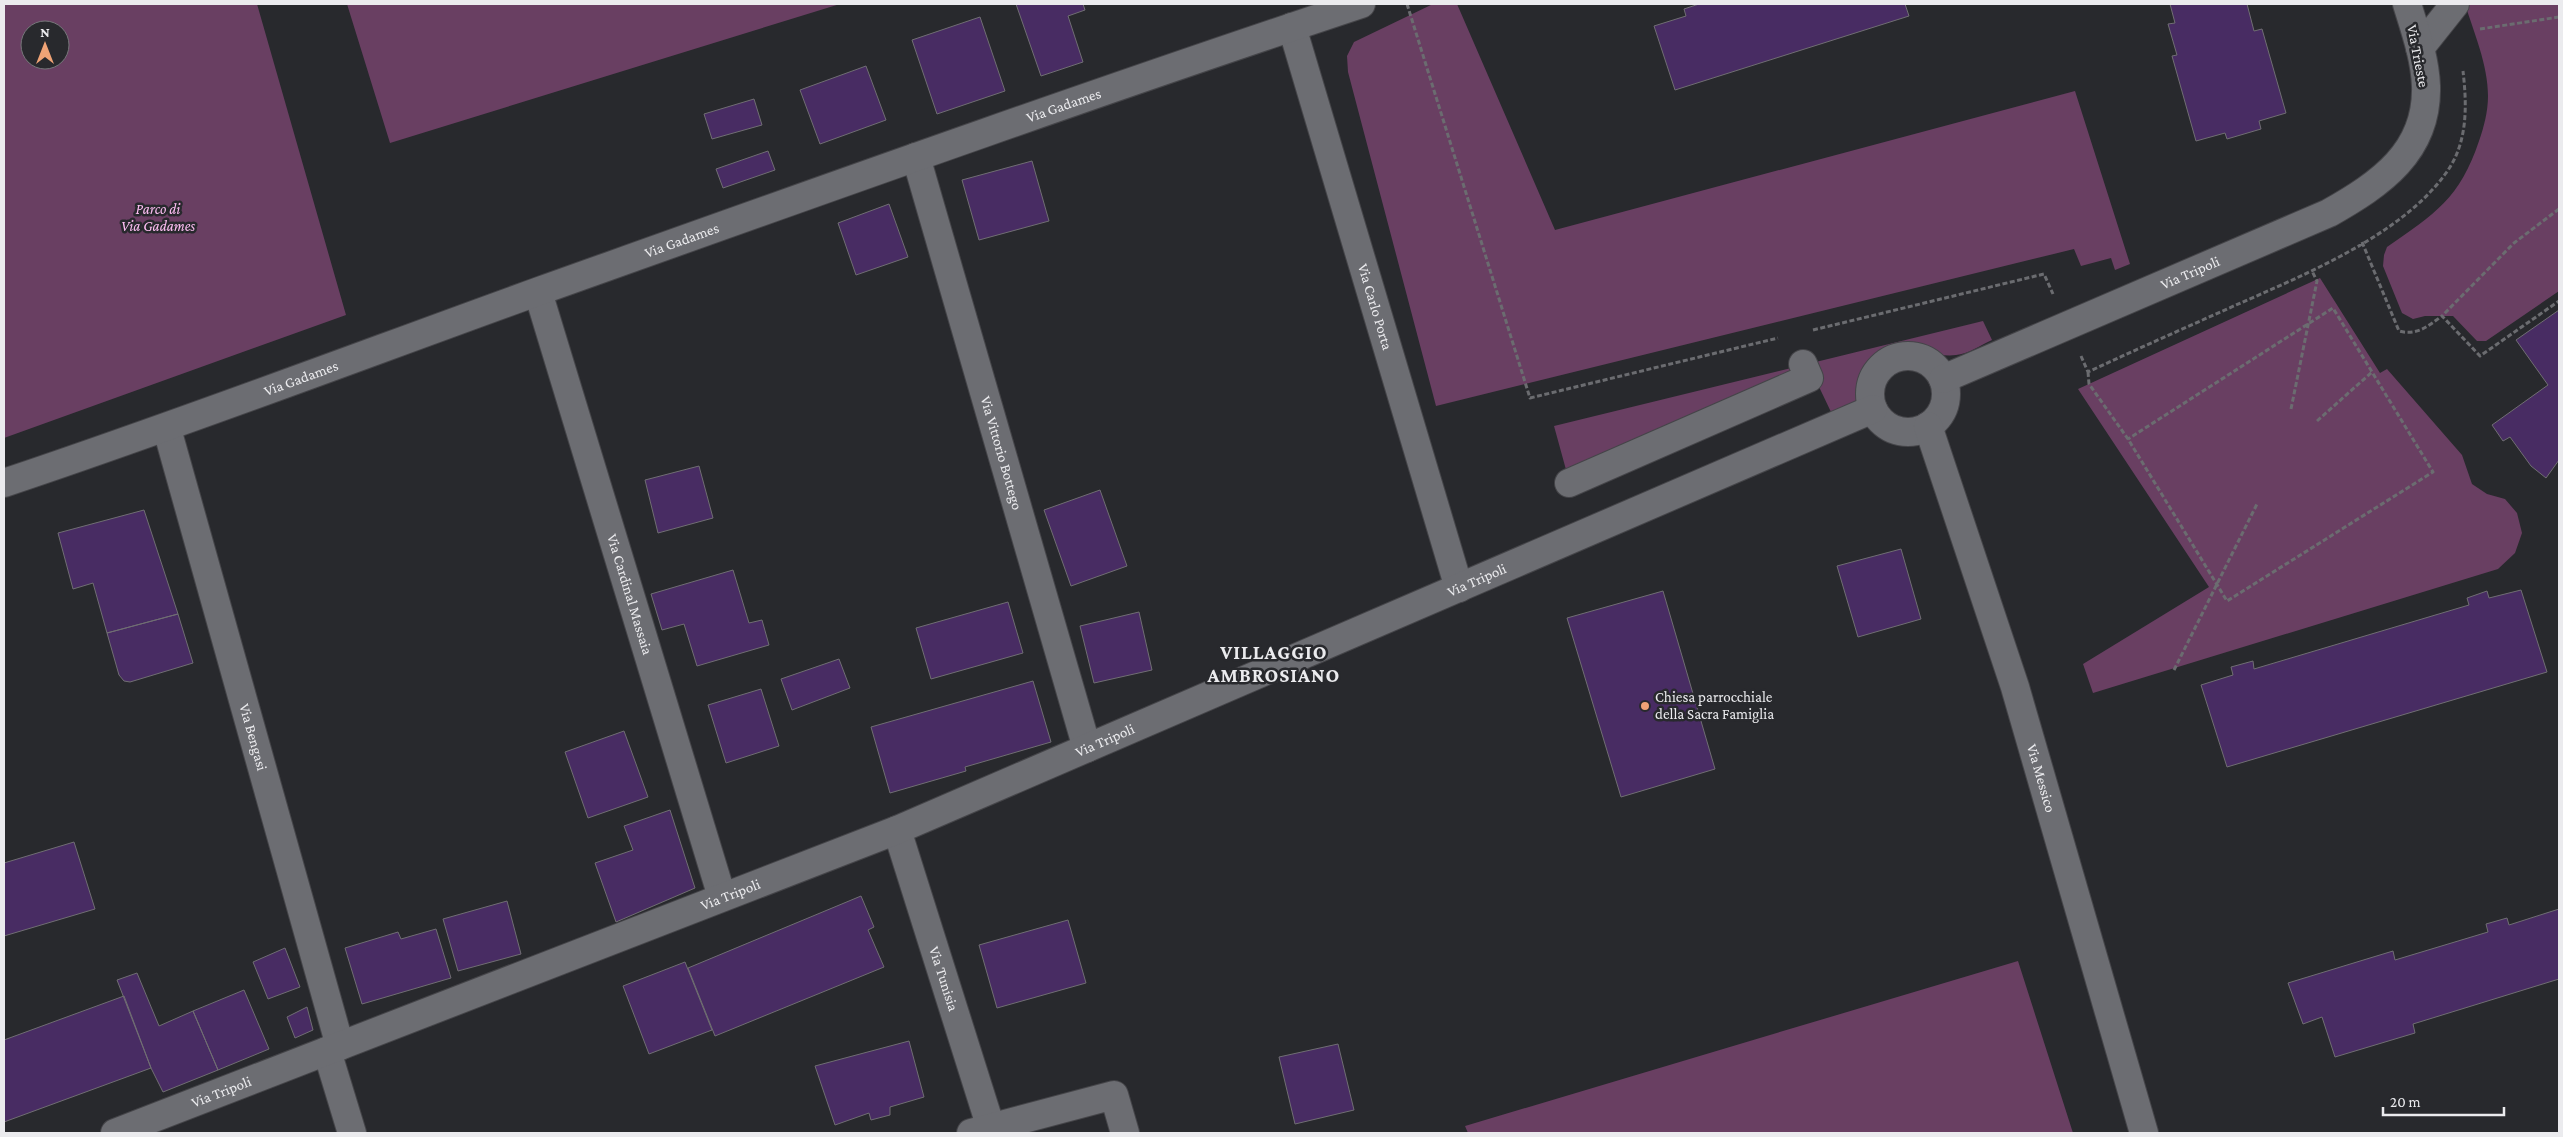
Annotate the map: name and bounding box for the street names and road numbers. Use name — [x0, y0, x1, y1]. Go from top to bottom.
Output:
street label: Via Trieste — [2404, 23, 2432, 89]
street label: Via Gadames — [1024, 85, 1103, 126]
street label: Via Gadames — [642, 220, 721, 261]
street label: Via Tripoli — [2158, 253, 2222, 292]
street label: Via Carlo Porta — [1355, 262, 1396, 352]
street label: Via Gadames — [262, 357, 340, 399]
street label: Via Vittorio Bottego — [978, 394, 1026, 512]
street label: Via Cardinal Massaia — [604, 532, 656, 657]
street label: Via Tripoli — [1445, 560, 1509, 600]
street label: Via Bengasi — [236, 702, 270, 772]
street label: Via Tripoli — [1073, 721, 1137, 760]
street label: Via Messico — [2024, 742, 2059, 814]
street label: Via Tripoli — [698, 876, 763, 913]
street label: Via Tunisia — [926, 944, 962, 1013]
street label: Via Tripoli — [189, 1073, 253, 1111]

